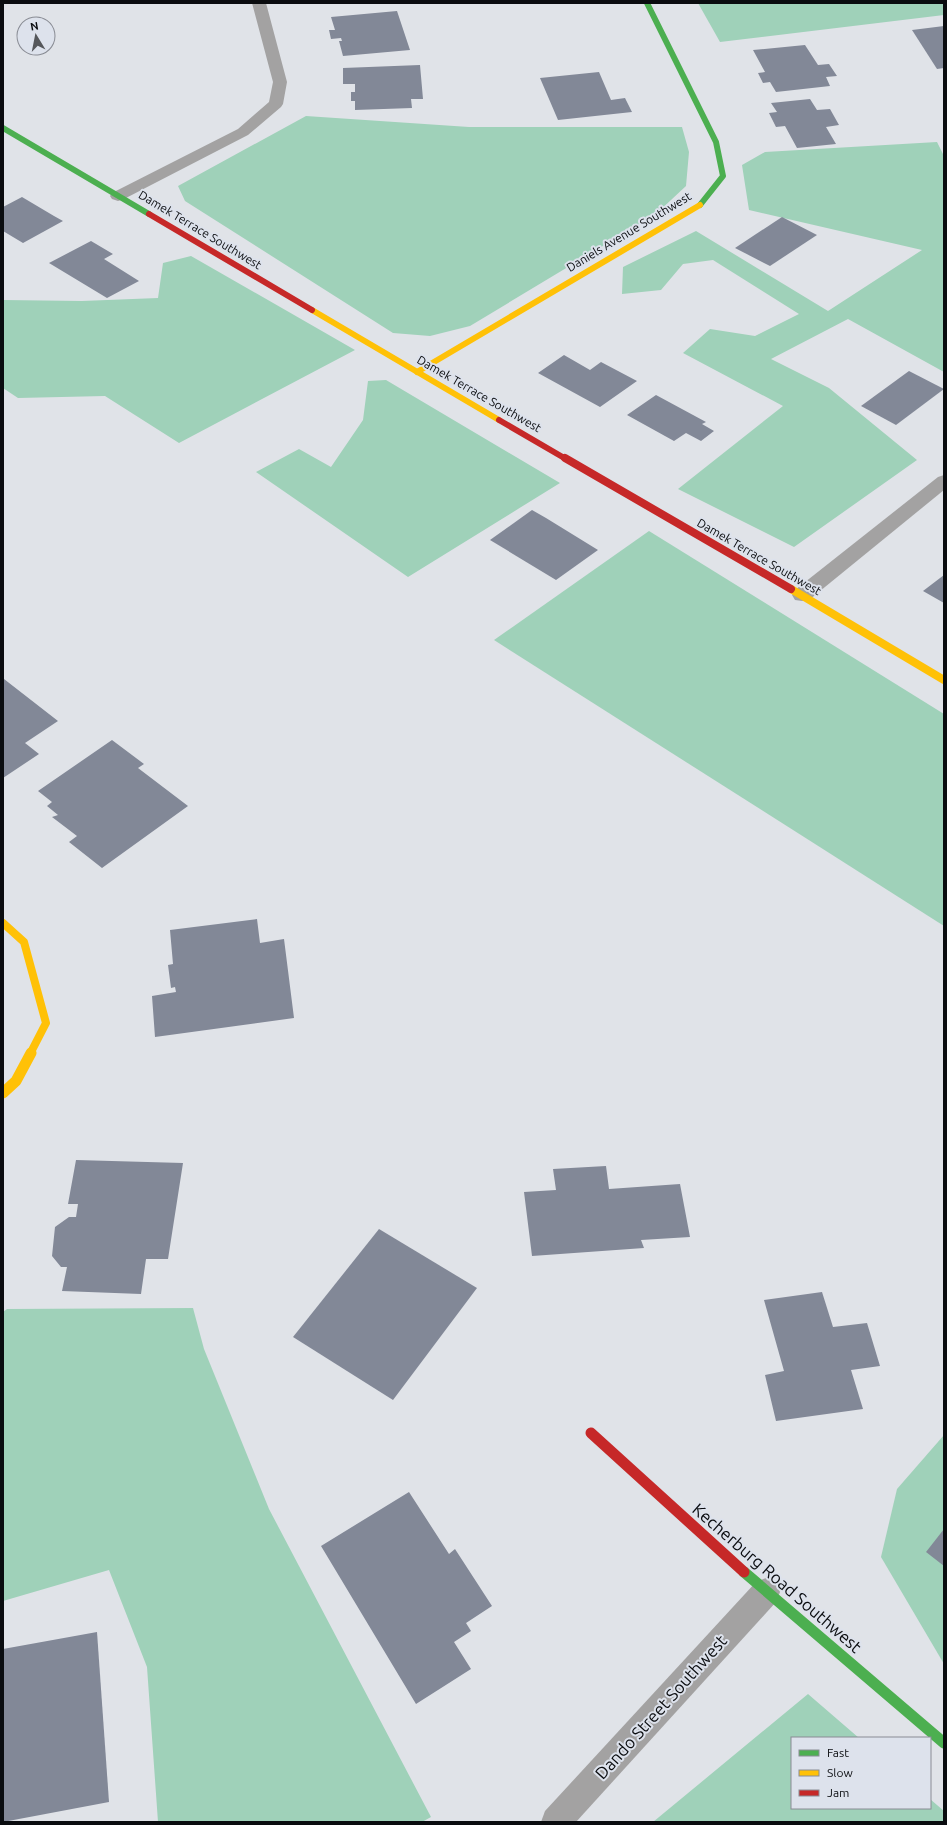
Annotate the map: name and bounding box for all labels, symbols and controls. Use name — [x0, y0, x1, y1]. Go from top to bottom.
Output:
north arrow — [16, 16, 56, 56]
text: N — [29, 20, 39, 33]
street label: Damek Terrace Southwest — [137, 188, 264, 272]
street label: Daniels Avenue Southwest — [564, 189, 694, 274]
street label: Damek Terrace Southwest — [415, 353, 544, 435]
street label: Damek Terrace Southwest — [695, 516, 824, 598]
street label: Kecherburg Road Southwest — [689, 1499, 866, 1656]
street label: Dando Street Southwest — [591, 1631, 731, 1783]
legend — [791, 1737, 931, 1809]
text: Fast — [827, 1746, 849, 1759]
text: Slow — [827, 1766, 853, 1779]
text: Jam — [827, 1786, 849, 1799]

